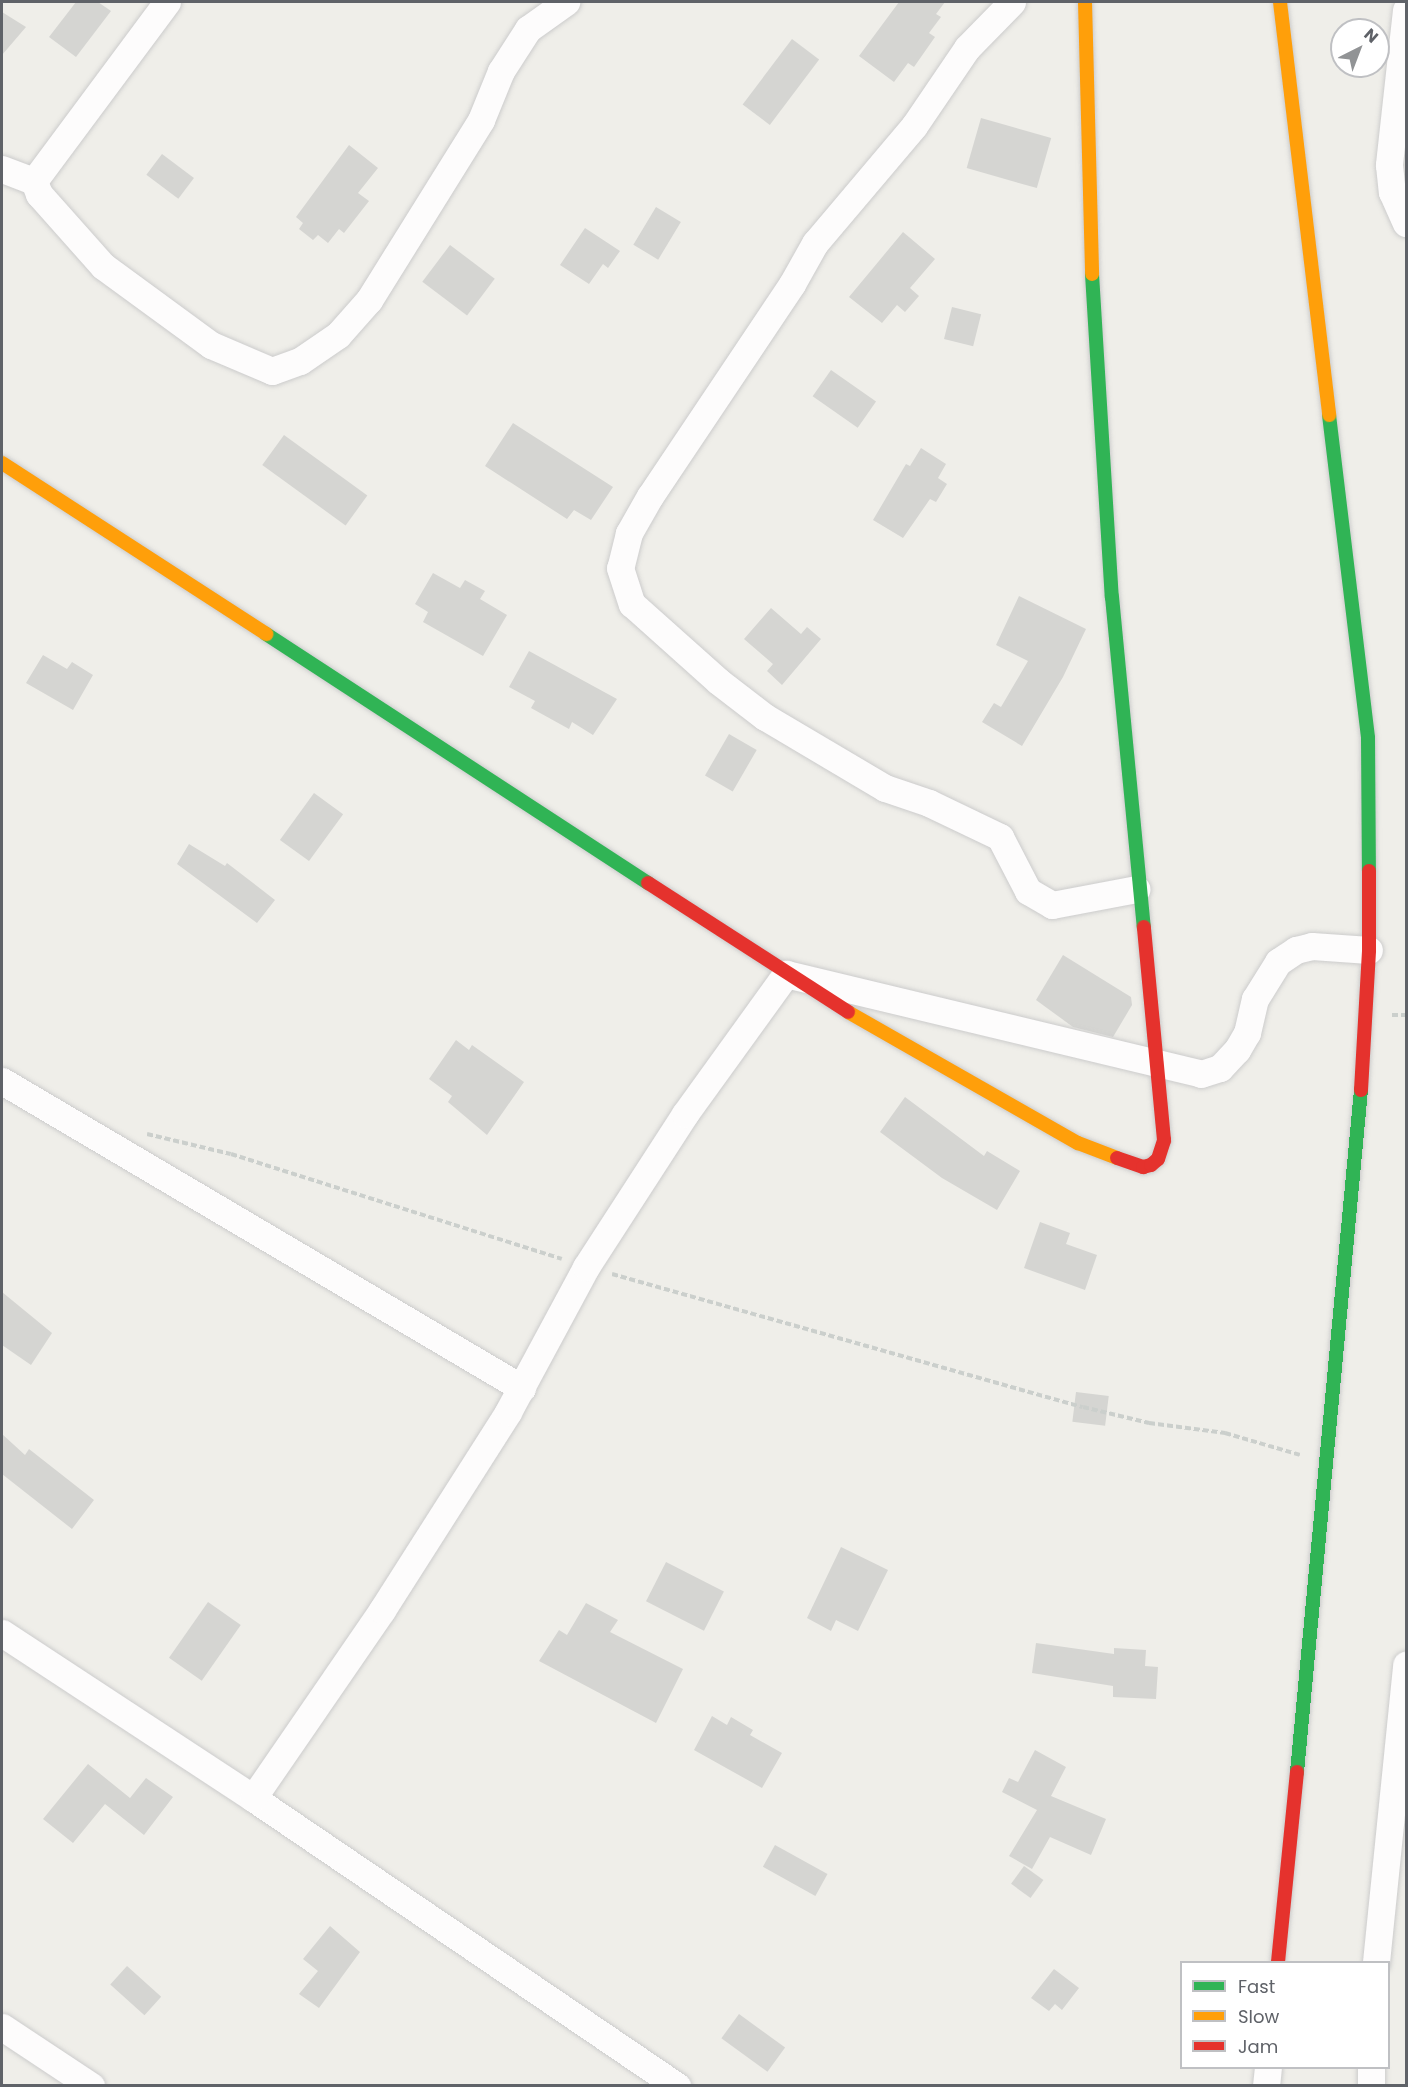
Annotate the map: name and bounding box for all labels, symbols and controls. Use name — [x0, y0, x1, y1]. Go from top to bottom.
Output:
north arrow — [1330, 18, 1390, 78]
text: N — [1359, 23, 1383, 48]
legend — [1180, 1961, 1390, 2069]
text: Fast — [1238, 1974, 1275, 1999]
text: Slow — [1238, 2004, 1279, 2029]
text: Jam — [1238, 2034, 1278, 2059]

